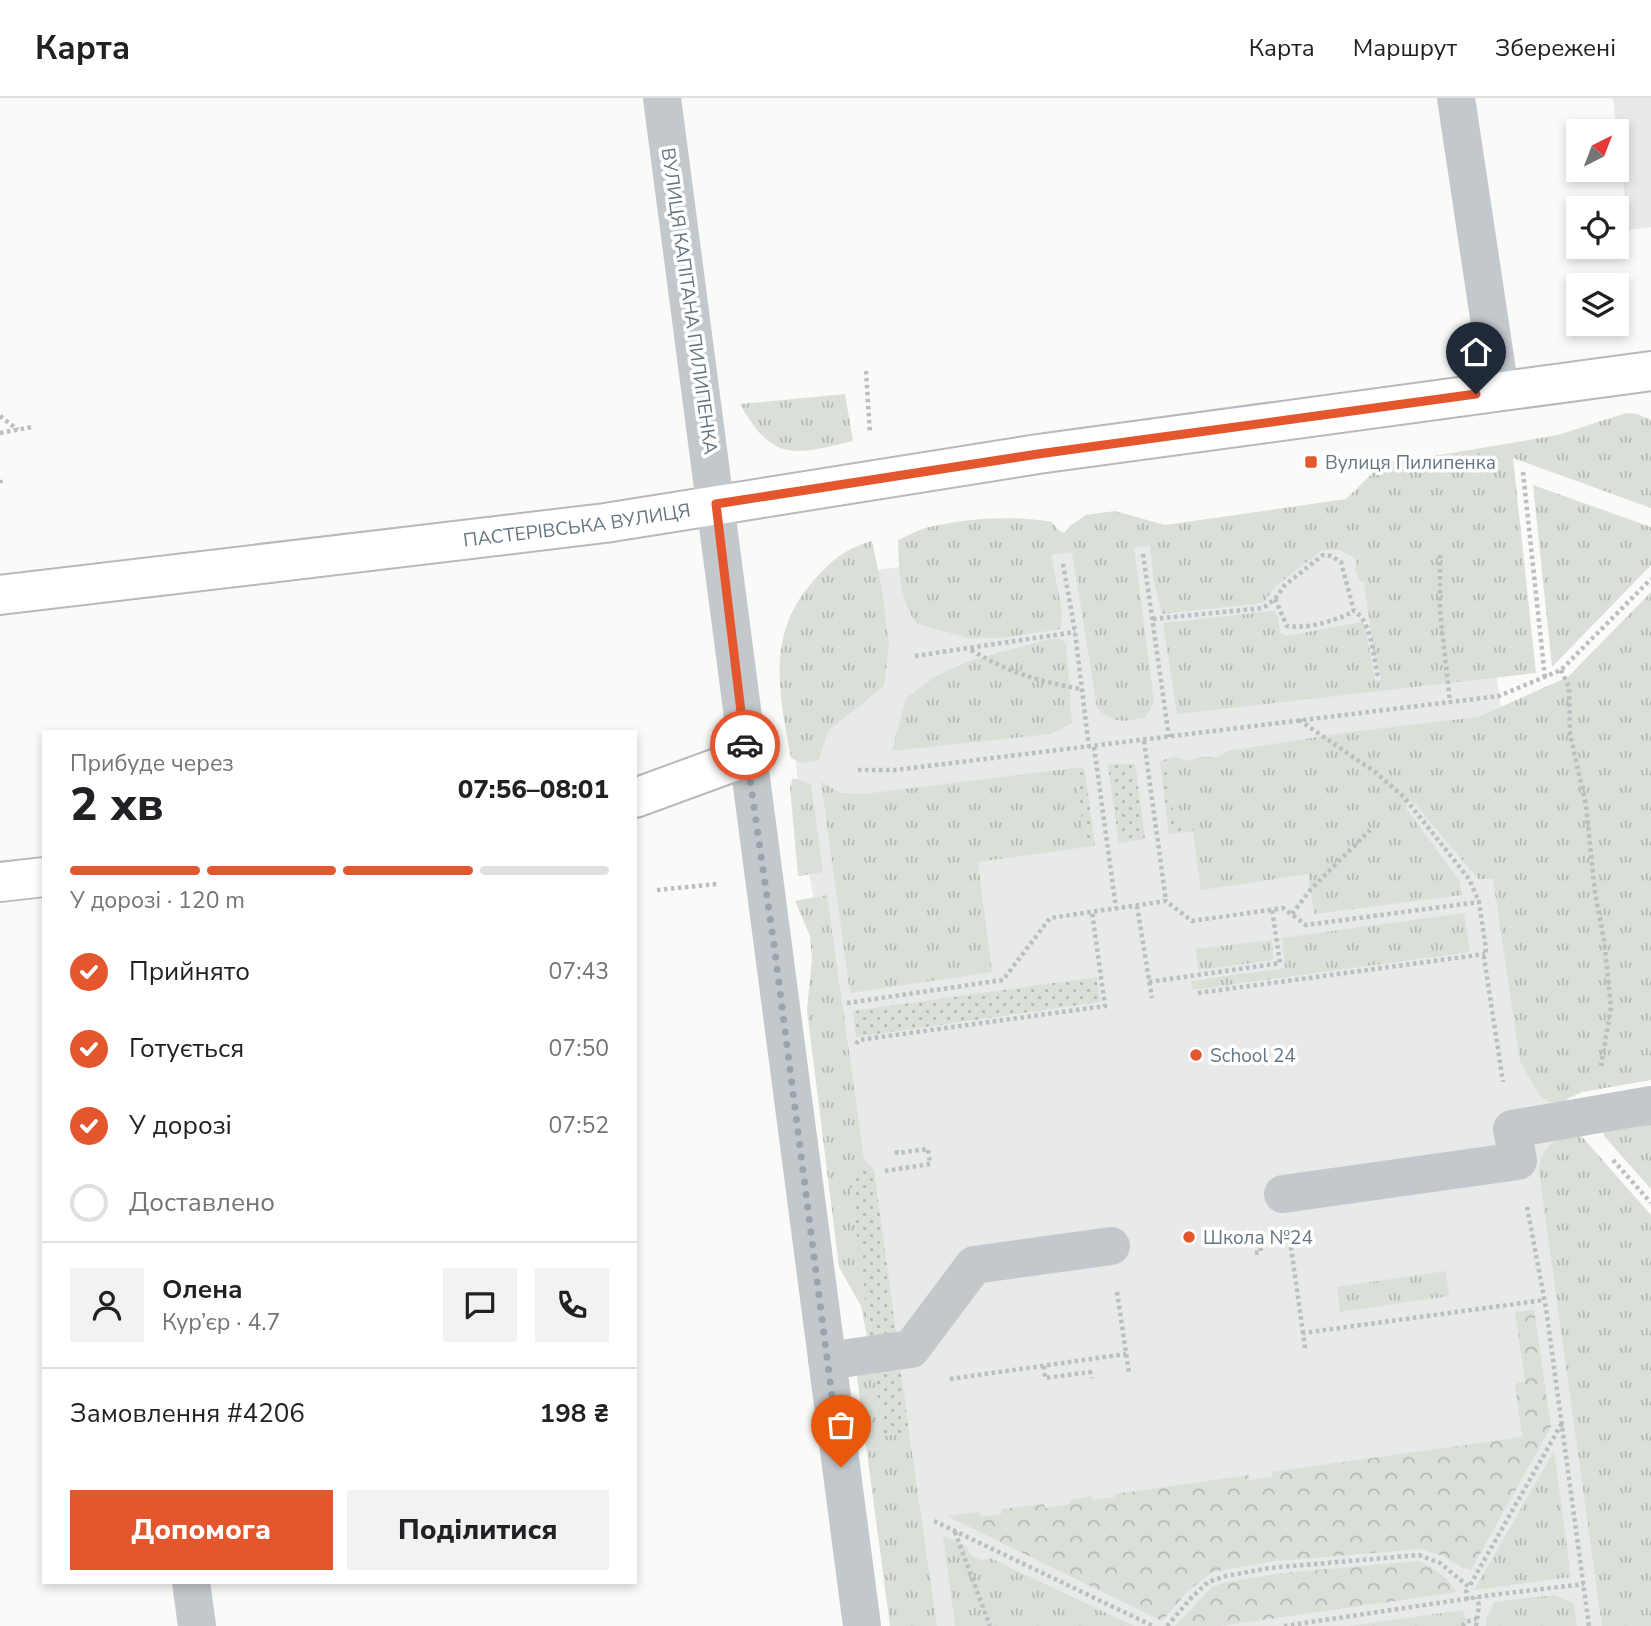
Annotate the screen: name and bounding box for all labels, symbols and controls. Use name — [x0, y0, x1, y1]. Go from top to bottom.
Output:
text: Карта — [35, 26, 130, 71]
text: Карта — [1249, 32, 1315, 64]
text: Маршрут — [1353, 32, 1457, 64]
text: Збережені — [1495, 32, 1616, 64]
north arrow — [1566, 119, 1629, 182]
map controls — [1566, 119, 1629, 336]
street label: ВУЛИЦЯ КАПІТАНА ПИЛИПЕНКА — [655, 146, 723, 456]
button: locate — [1566, 196, 1629, 259]
button: layers — [1566, 273, 1629, 336]
pin — [1446, 322, 1506, 394]
icon: home — [1457, 333, 1495, 371]
place label: Вулиця Пилипенка — [1325, 450, 1496, 476]
marker: Вулиця Пилипенка — [1303, 454, 1319, 470]
street label: ПАСТЕРІВСЬКА ВУЛИЦЯ — [462, 498, 692, 554]
courier — [710, 710, 780, 780]
icon: car — [726, 726, 764, 764]
text: Прибуде через — [70, 748, 234, 779]
text: 07:56–08:01 — [458, 772, 609, 807]
text: 2 хв — [70, 773, 164, 836]
text: У дорозі · 120 m — [70, 885, 245, 916]
icon: check — [70, 953, 108, 991]
text: Прийнято — [129, 954, 250, 989]
text: 07:43 — [549, 956, 609, 987]
icon: check — [70, 1030, 108, 1068]
text: Готується — [129, 1031, 244, 1066]
text: 07:50 — [549, 1033, 609, 1064]
place label: School 24 — [1210, 1043, 1296, 1069]
marker: School 24 — [1188, 1047, 1204, 1063]
icon: check — [70, 1107, 108, 1145]
text: У дорозі — [129, 1108, 232, 1143]
text: 07:52 — [549, 1110, 609, 1141]
text: Доставлено — [129, 1185, 275, 1220]
place label: Школа №24 — [1203, 1225, 1313, 1251]
marker: Школа №24 — [1181, 1229, 1197, 1245]
button: person — [70, 1268, 144, 1342]
button: chat — [443, 1268, 517, 1342]
button: phone — [535, 1268, 609, 1342]
text: Олена — [162, 1272, 243, 1307]
text: Кур’єр · 4.7 — [162, 1307, 280, 1338]
pin — [811, 1395, 871, 1467]
text: Замовлення #4206 — [70, 1396, 305, 1431]
text: 198 ₴ — [540, 1396, 609, 1431]
icon: bag — [822, 1406, 860, 1444]
button: Допомога — [70, 1490, 333, 1570]
button: Поділитися — [347, 1490, 609, 1570]

